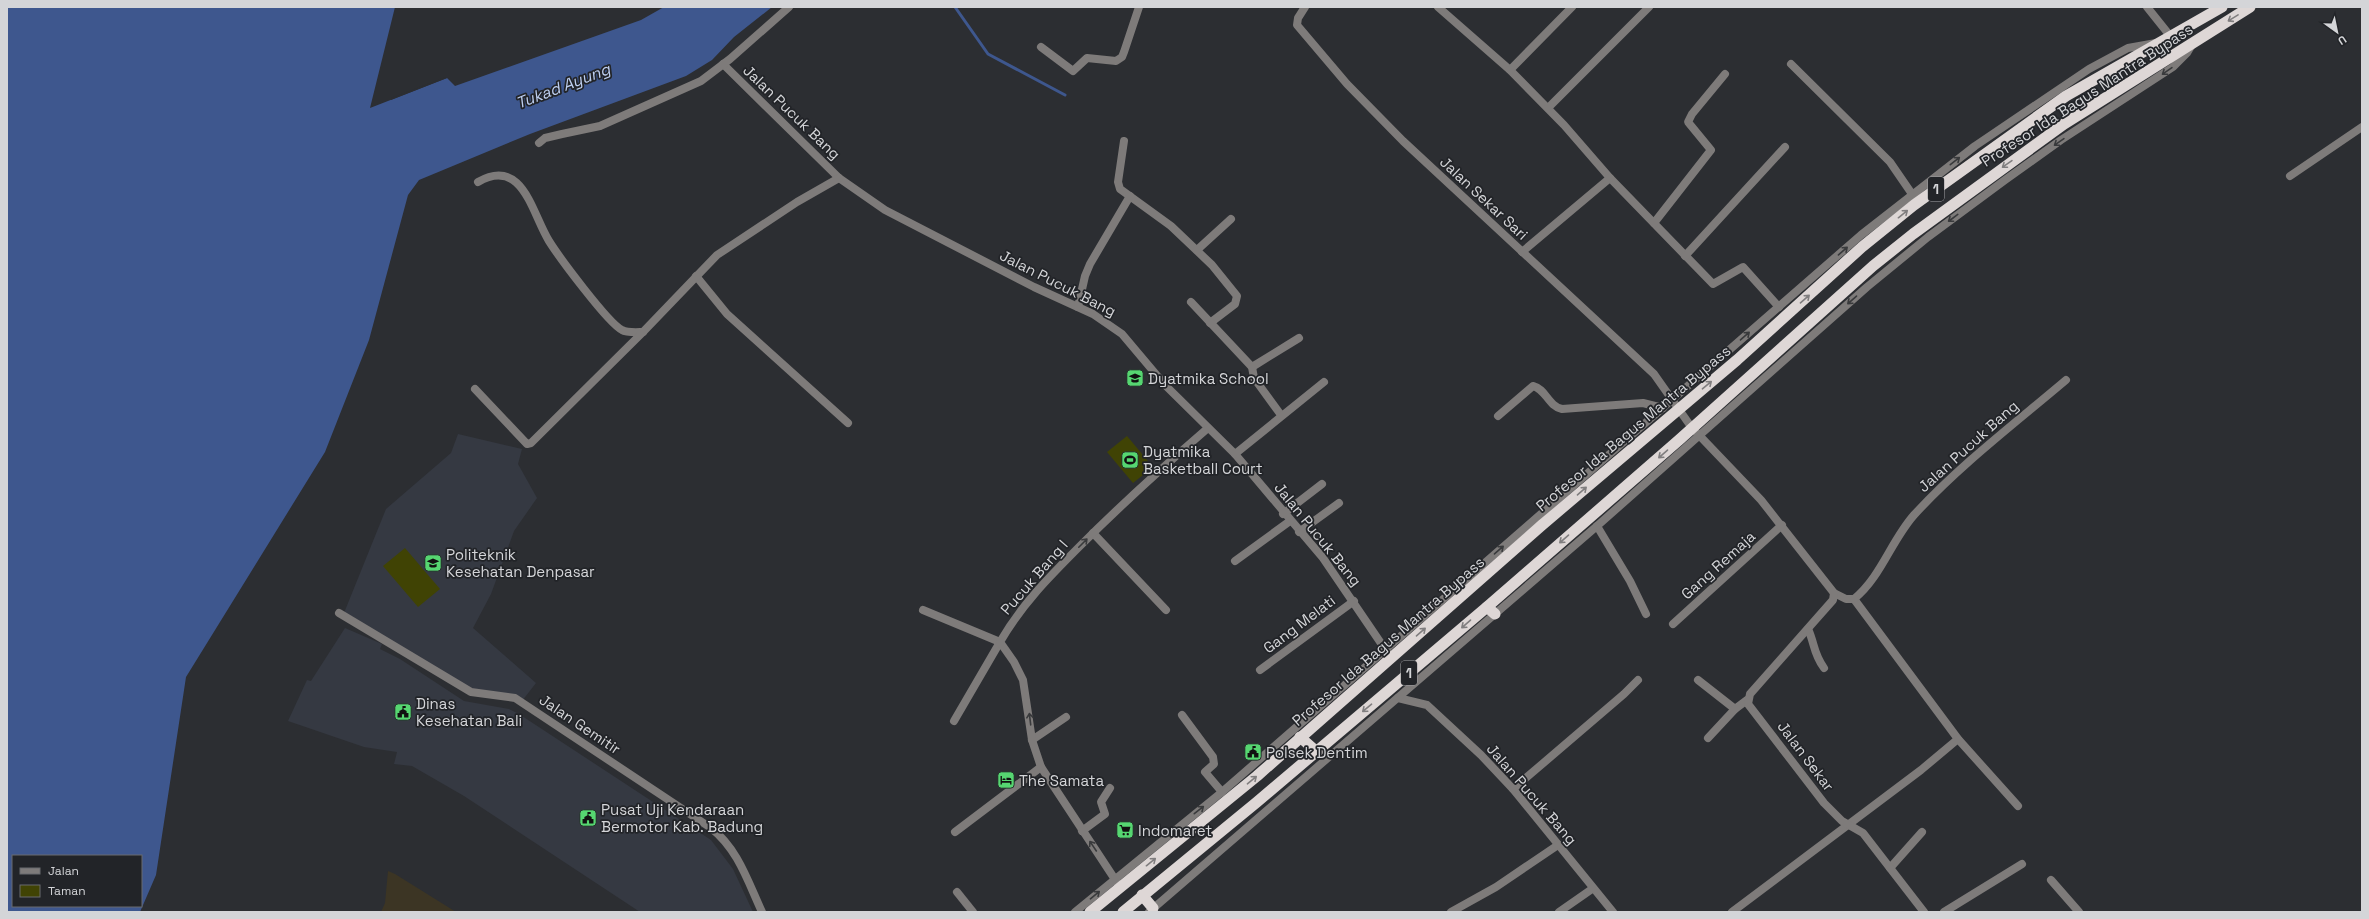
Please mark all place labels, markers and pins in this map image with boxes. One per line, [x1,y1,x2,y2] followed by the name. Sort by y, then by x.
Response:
[1125,368,1145,388] school or university icon: Dyatmika School
[1148,369,1269,388] place label: Dyatmika School
[1143,442,1263,478] place label: Dyatmika Basketball Court
[1120,450,1140,470] sports icon: Dyatmika Basketball Court
[446,545,595,581] place label: Politeknik Kesehatan Denpasar
[423,553,443,573] school or university icon: Politeknik Kesehatan Denpasar
[416,694,522,730] place label: Dinas Kesehatan Bali
[393,702,413,722] public building icon: Dinas Kesehatan Bali
[1243,742,1263,762] public building icon: Polsek Dentim
[1266,743,1368,762] place label: Polsek Dentim
[996,770,1016,790] hotel icon: The Samata
[1019,771,1104,790] place label: The Samata
[601,800,763,836] place label: Pusat Uji Kendaraan Bermotor Kab. Badung
[578,808,598,828] public building icon: Pusat Uji Kendaraan Bermotor Kab. Badung
[1115,820,1135,840] supermarket icon: Indomaret
[1138,821,1212,840] place label: Indomaret

